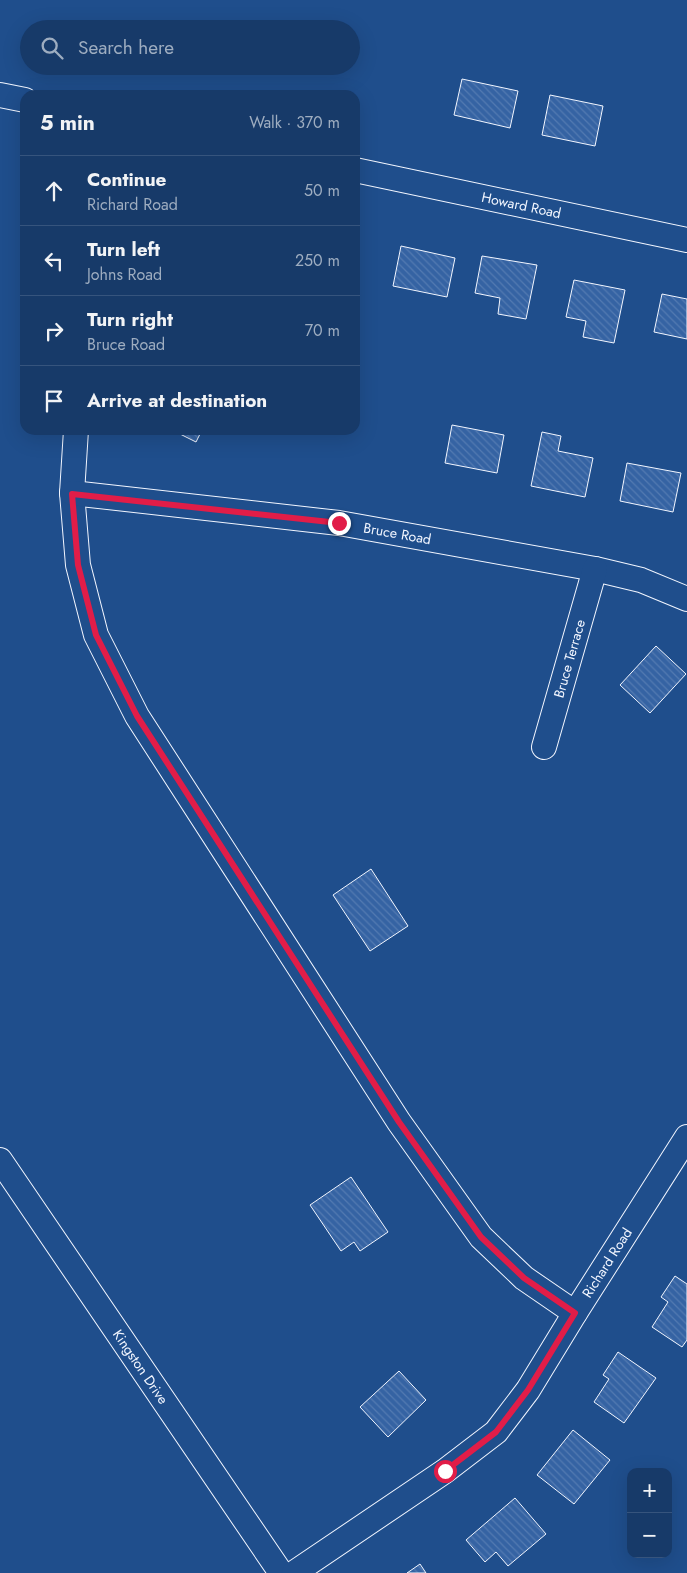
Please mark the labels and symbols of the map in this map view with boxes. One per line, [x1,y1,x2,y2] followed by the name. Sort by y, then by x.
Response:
[480,187,563,223] street label: Howard Road
[328,512,351,535] route end
[362,518,433,549] street label: Bruce Road
[549,617,590,700] street label: Bruce Terrace
[577,1224,637,1302] street label: Richard Road
[108,1325,173,1408] street label: Kingston Drive
[434,1460,457,1483] route start

